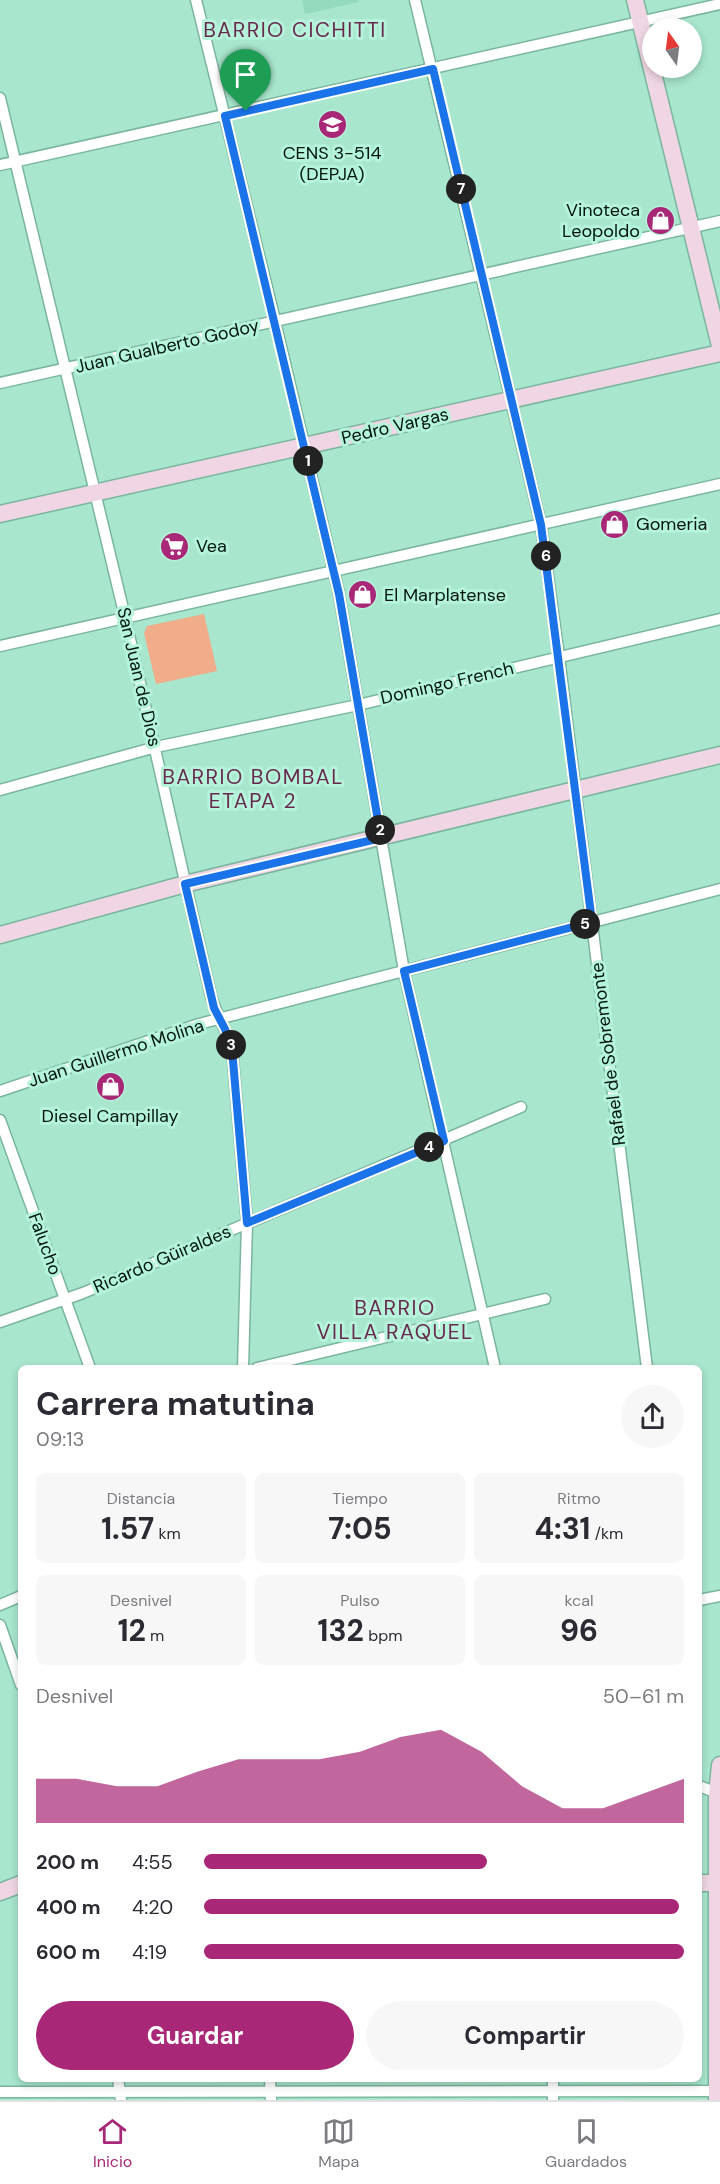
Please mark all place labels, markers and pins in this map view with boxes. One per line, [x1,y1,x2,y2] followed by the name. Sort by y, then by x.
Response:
[220,49,271,111] pin
[316,108,348,140] school or university icon: CENS 3-514 (DEPJA)
[283,141,381,186] place label: CENS 3-514 (DEPJA)
[446,174,476,204] pin: 7
[562,198,640,243] place label: Vinoteca Leopoldo
[645,204,677,236] shop icon: Vinoteca Leopoldo
[293,446,323,476] pin: 1
[599,508,631,540] shop icon: Gomeria
[636,512,707,536] place label: Gomeria
[159,530,191,562] supermarket icon: Vea
[196,534,227,558] place label: Vea
[531,541,561,571] pin: 6
[347,579,379,611] shop icon: El Marplatense
[384,583,506,607] place label: El Marplatense
[365,815,395,845] pin: 2
[570,909,600,939] pin: 5
[216,1030,246,1060] pin: 3
[94,1071,126,1103] shop icon: Diesel Campillay
[42,1104,178,1128] place label: Diesel Campillay
[414,1132,444,1162] pin: 4

